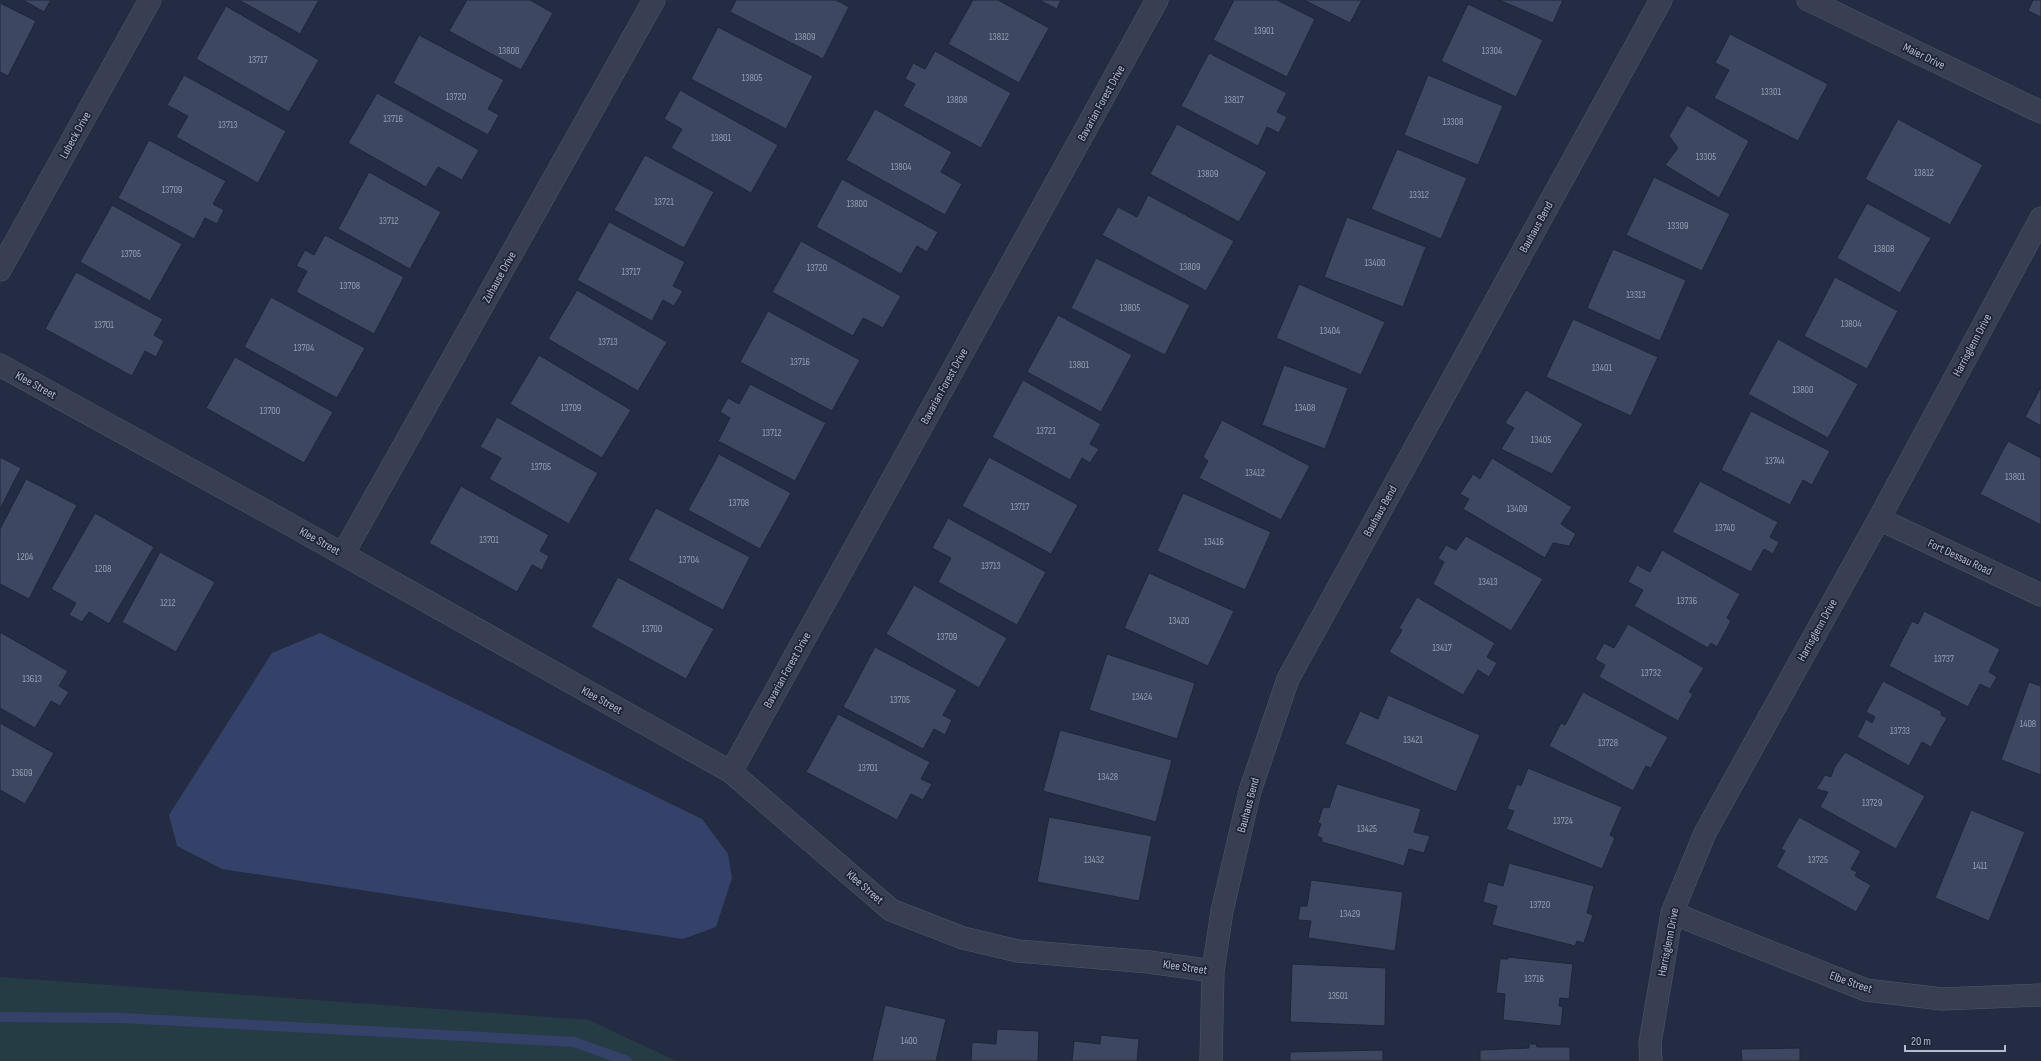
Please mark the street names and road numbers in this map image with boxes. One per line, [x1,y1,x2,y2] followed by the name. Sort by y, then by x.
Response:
[1900,40,1947,73] street label: Maier Drive
[1074,62,1129,144] street label: Bavarian Forest Drive
[56,109,95,161] street label: Lubeck Drive
[1516,199,1557,256] street label: Bauhaus Bend
[479,249,520,306] street label: Zuhause Drive
[1950,311,1995,379] street label: Harrisglenn Drive
[917,345,972,427] street label: Bavarian Forest Drive
[13,368,59,403] street label: Klee Street
[1360,483,1401,540] street label: Bauhaus Bend
[297,524,343,559] street label: Klee Street
[1925,536,1994,579] street label: Fort Dessau Road
[1794,596,1841,664] street label: Harrisglenn Drive
[760,629,815,711] street label: Bavarian Forest Drive
[579,683,625,718] street label: Klee Street
[1234,776,1263,834] street label: Bauhaus Bend
[843,867,887,908] street label: Klee Street
[1655,907,1682,977] street label: Harrisglenn Drive
[1162,957,1208,978] street label: Klee Street
[1827,968,1874,997] street label: Elbe Street

